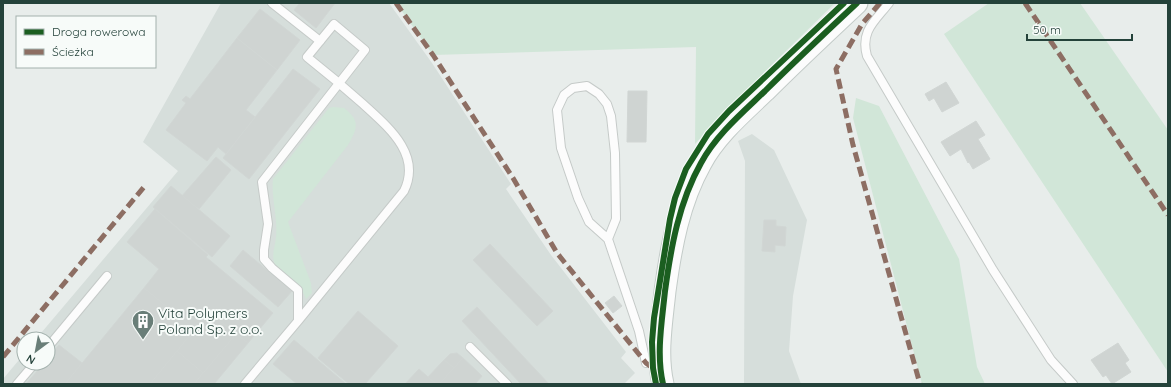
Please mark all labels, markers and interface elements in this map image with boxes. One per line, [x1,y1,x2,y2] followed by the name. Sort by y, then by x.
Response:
[16,16,156,68] legend
[1027,16,1132,42] scale bar
[1033,22,1061,37] text: 50 m
[52,24,146,39] text: Droga rowerowa
[52,44,94,59] text: Ścieżka
[158,304,262,338] place label: Vita Polymers Poland Sp. z o.o.
[130,308,156,341] building icon: Vita Polymers Poland Sp. z o.o.
[16,331,56,371] north arrow
[24,351,38,368] text: N

